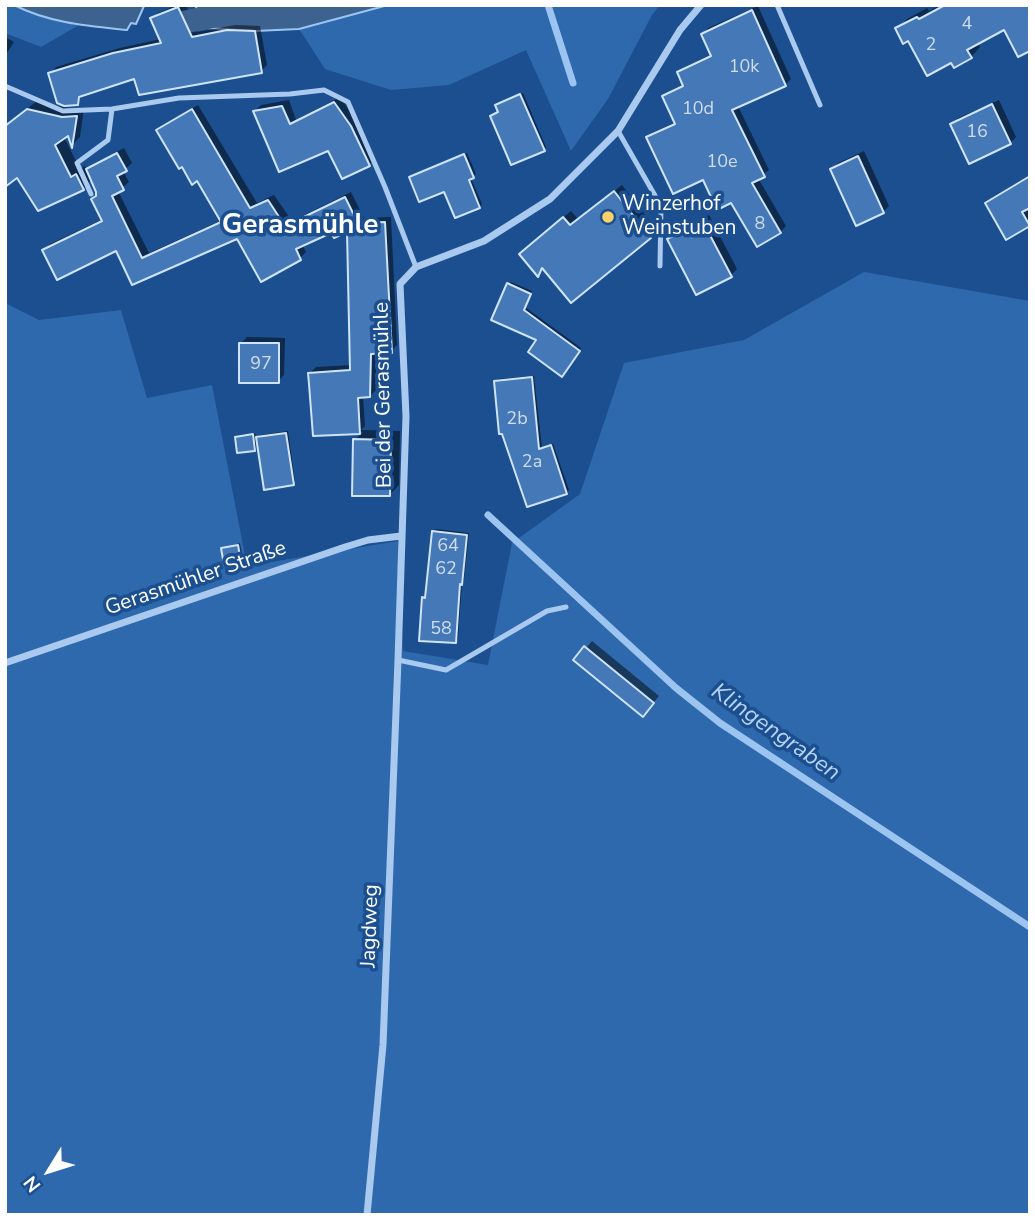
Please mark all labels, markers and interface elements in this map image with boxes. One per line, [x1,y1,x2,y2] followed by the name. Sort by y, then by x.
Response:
[962,14,972,36] house number: 4
[926,35,936,57] house number: 2
[729,57,759,79] house number: 10k
[682,99,714,121] house number: 10d
[966,122,988,144] house number: 16
[706,152,738,174] house number: 10e
[622,192,736,242] place label: Winzerhof Weinstuben
[222,209,378,243] district label: Gerasmühle
[600,209,616,225] marker: Winzerhof Weinstuben
[755,214,765,236] house number: 8
[370,302,398,488] street label: Bei der Gerasmühle
[250,354,272,376] house number: 97
[506,409,528,431] house number: 2b
[522,452,542,474] house number: 2a
[102,536,290,622] street label: Gerasmühler Straße
[437,536,459,558] house number: 64
[435,559,457,581] house number: 62
[430,619,452,641] house number: 58
[705,678,845,788] water label: Klingengraben
[357,884,385,968] street label: Jagdweg
[14,1136,84,1206] north arrow
[18,1170,47,1198] text: N

